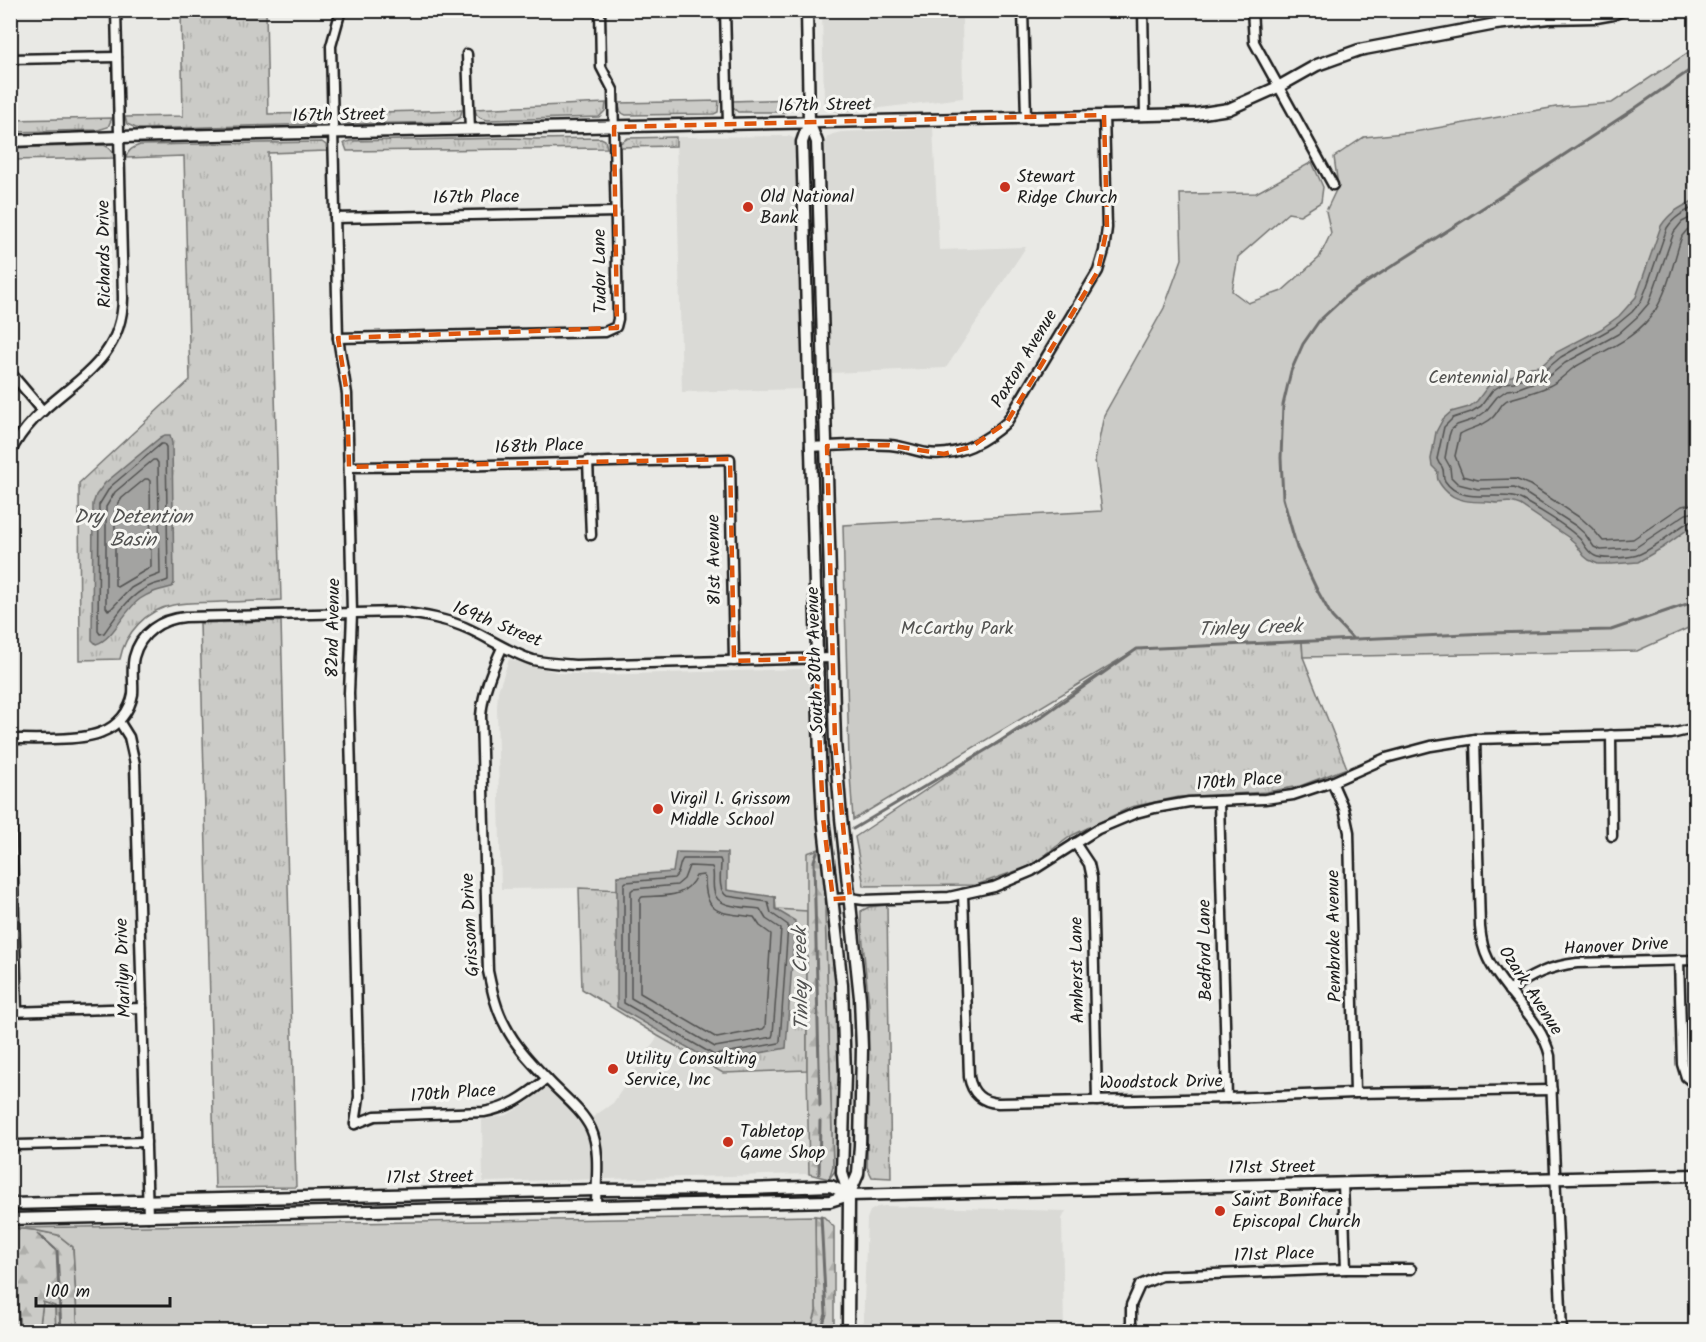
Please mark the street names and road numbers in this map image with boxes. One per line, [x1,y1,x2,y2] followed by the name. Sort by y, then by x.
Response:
[778,91,873,121] street label: 167th Street
[292,101,387,131] street label: 167th Street
[432,183,520,213] street label: 167th Place
[90,200,120,308] street label: Richards Drive
[586,228,616,314] street label: Tudor Lane
[984,304,1066,414] street label: Paxton Avenue
[494,431,584,463] street label: 168th Place
[700,514,730,606] street label: 81st Avenue
[319,578,349,678] street label: 82nd Avenue
[799,586,833,734] street label: South 80th Avenue
[448,594,547,656] street label: 169th Street
[1195,765,1283,799] street label: 170th Place
[1319,869,1351,1003] street label: Pembroke Avenue
[454,872,488,978] street label: Grissom Drive
[1191,899,1221,1001] street label: Bedford Lane
[1063,916,1093,1024] street label: Amherst Lane
[108,917,140,1019] street label: Marilyn Drive
[1563,930,1669,964] street label: Hanover Drive
[1490,940,1570,1042] street label: Ozark Avenue
[1099,1067,1223,1099] street label: Woodstock Drive
[409,1077,497,1111] street label: 170th Place
[1228,1153,1317,1183] street label: 171st Street
[386,1163,475,1193] street label: 171st Street
[1233,1239,1315,1271] street label: 171st Place

